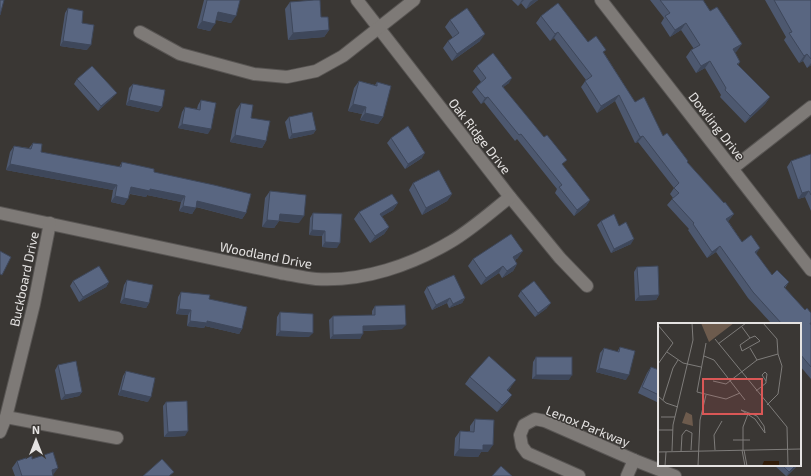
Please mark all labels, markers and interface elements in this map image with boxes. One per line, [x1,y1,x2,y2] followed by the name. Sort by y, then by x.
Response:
[685,89,749,163] street label: Dowling Drive
[445,95,515,177] street label: Oak Ridge Drive
[6,230,42,328] street label: Buckboard Drive
[218,238,314,272] street label: Woodland Drive
[658,323,801,466] inset map
[544,402,633,450] street label: Lenox Parkway
[16,420,56,460] north arrow
[32,423,40,436] text: N

